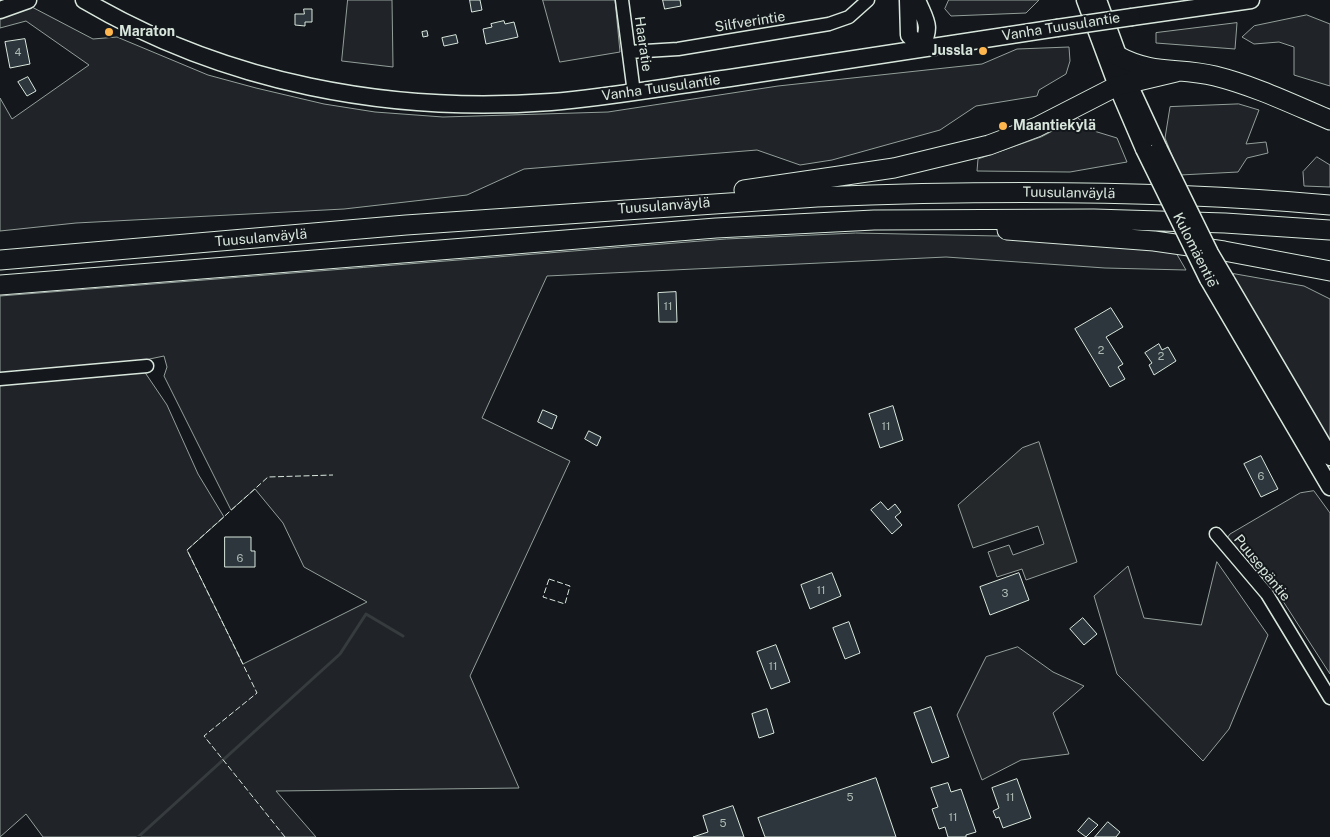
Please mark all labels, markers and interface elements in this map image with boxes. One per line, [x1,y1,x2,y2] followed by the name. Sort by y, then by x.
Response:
[714,8,786,36] street label: Silfverintie
[1001,9,1121,45] street label: Vanha Tuusulantie
[631,15,655,73] street label: Haaratie
[119,24,175,40] place label: Maraton
[103,26,115,38] marker: Maraton
[932,43,973,59] place label: Jussla
[977,45,989,57] marker: Jussla
[15,46,21,60] house number: 4
[601,71,721,105] street label: Vanha Tuusulantie
[1013,118,1096,134] place label: Maantiekylä
[997,120,1009,132] marker: Maantiekylä
[1023,184,1115,202] street label: Tuusulanväylä
[617,194,711,218] street label: Tuusulanväylä
[1169,210,1221,290] street label: Kulomäentie
[214,226,308,250] street label: Tuusulanväylä
[664,300,672,314] house number: 11
[1098,344,1104,358] house number: 2
[1158,350,1164,364] house number: 2
[882,420,890,434] house number: 11
[1258,470,1264,484] house number: 6
[1230,531,1294,605] street label: Puusepäntie
[237,552,243,566] house number: 6
[817,584,825,598] house number: 11
[1002,587,1008,601] house number: 3
[769,660,777,674] house number: 11
[846,791,854,805] house number: 5
[1006,791,1014,805] house number: 11
[949,811,957,825] house number: 11
[719,817,727,831] house number: 5

